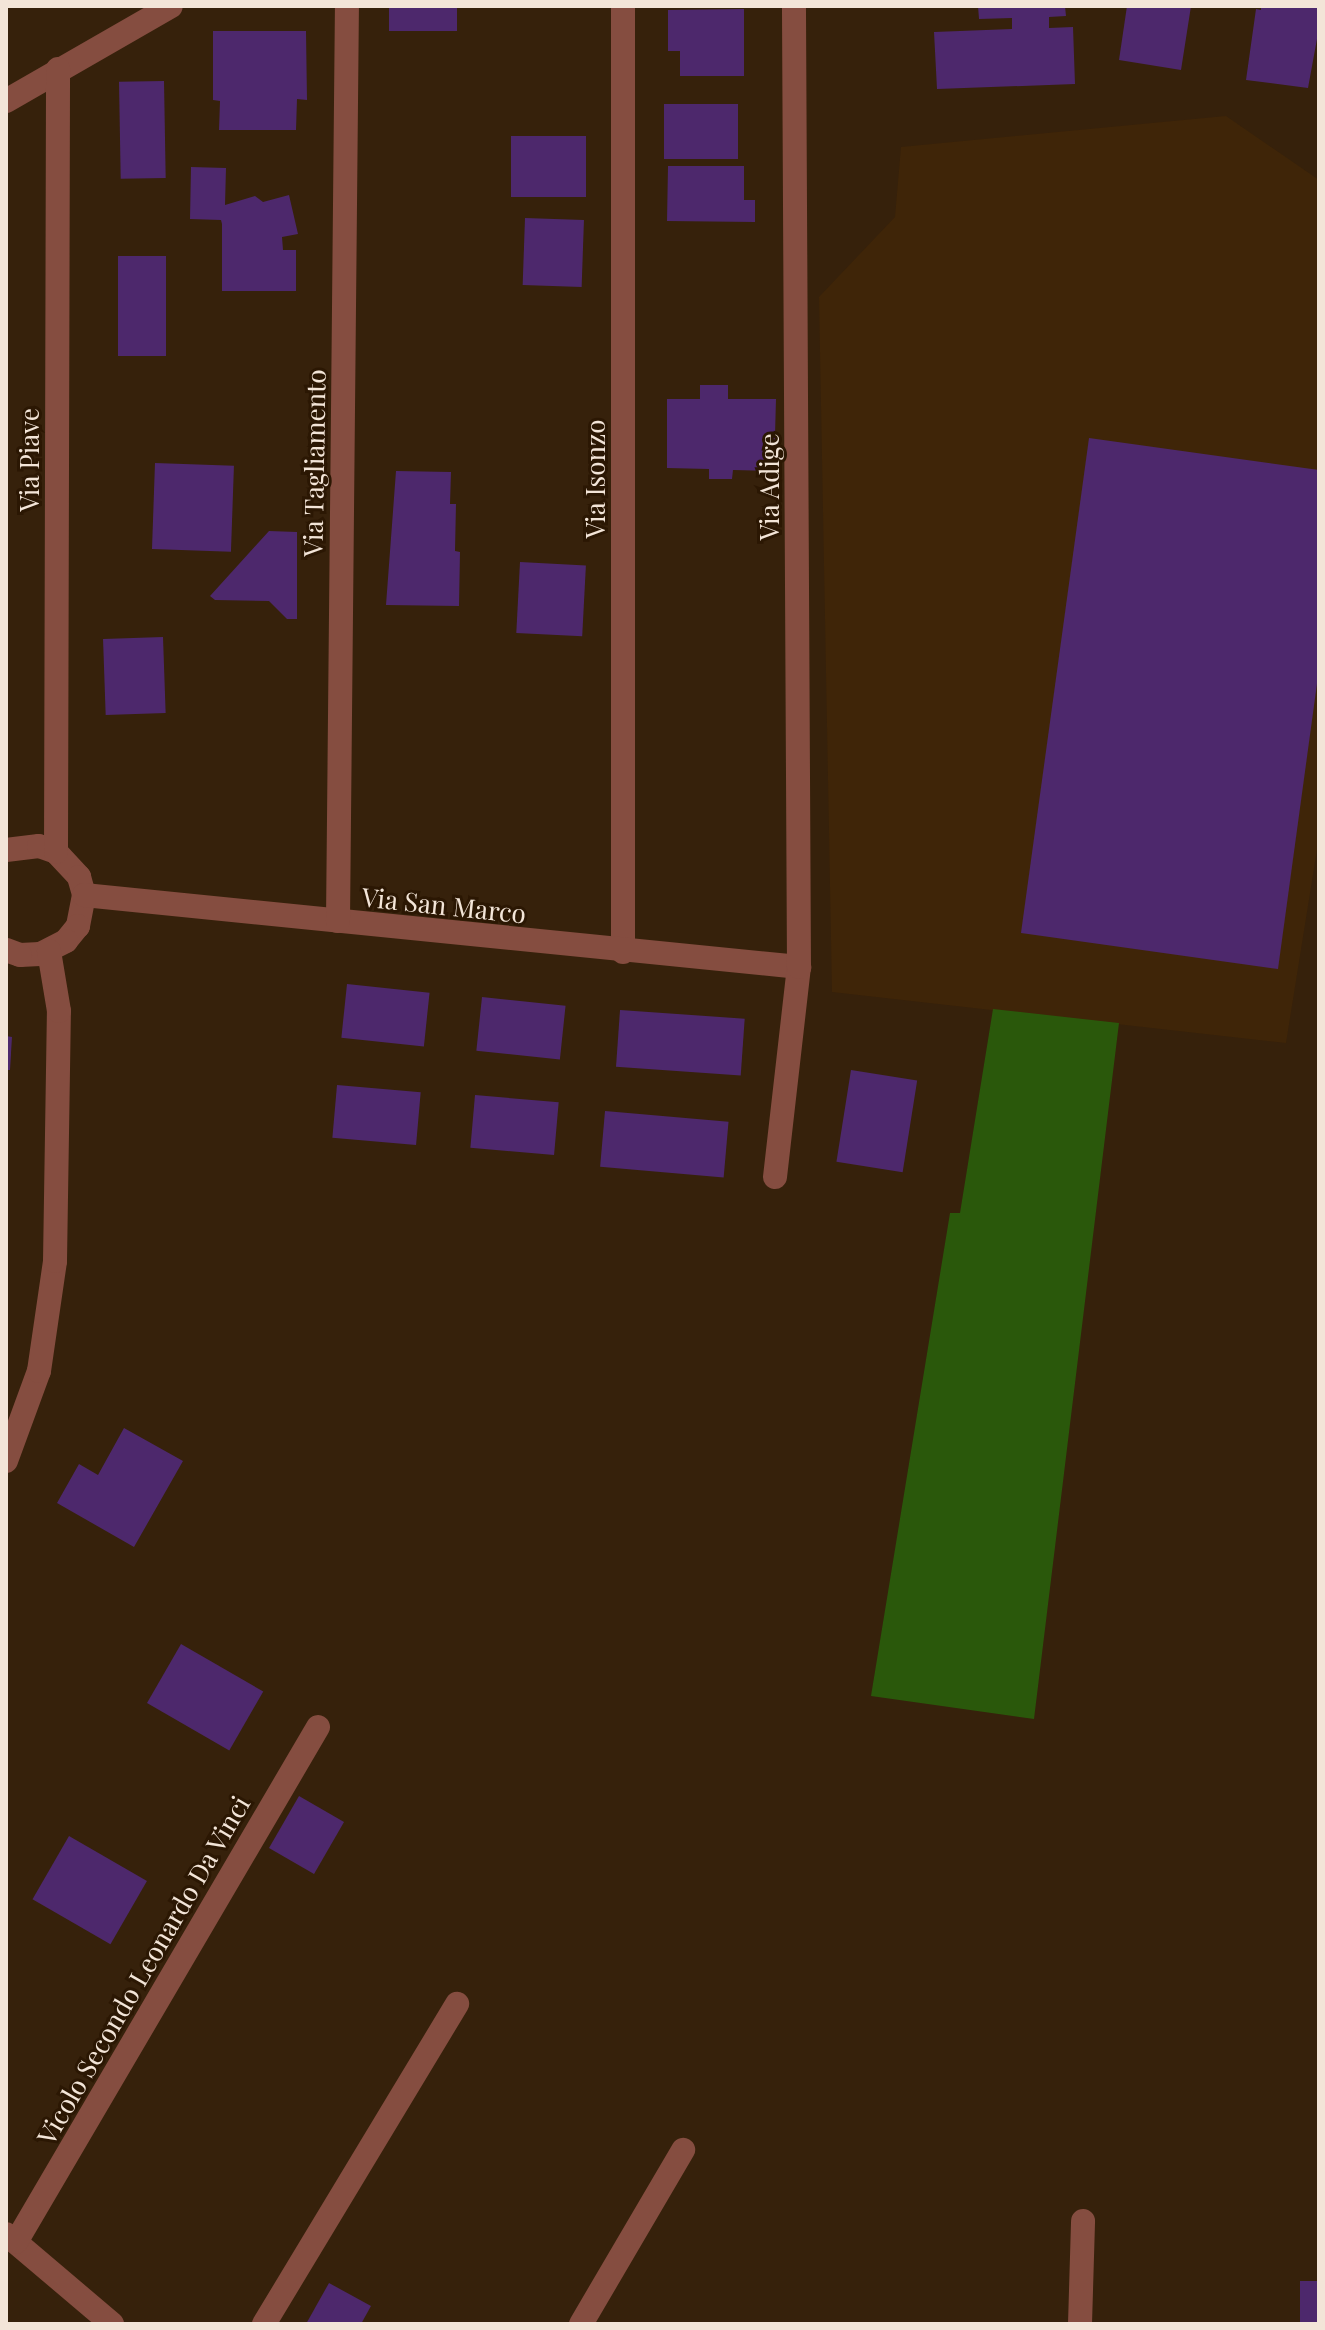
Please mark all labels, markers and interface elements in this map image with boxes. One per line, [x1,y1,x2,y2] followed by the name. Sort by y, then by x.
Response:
[297,369,331,557] street label: Via Tagliamento
[13,408,45,512] street label: Via Piave
[579,419,611,539] street label: Via Isonzo
[753,433,785,541] street label: Via Adige
[360,881,528,929] street label: Via San Marco
[30,1790,256,2150] street label: Vicolo Secondo Leonardo Da Vinci

